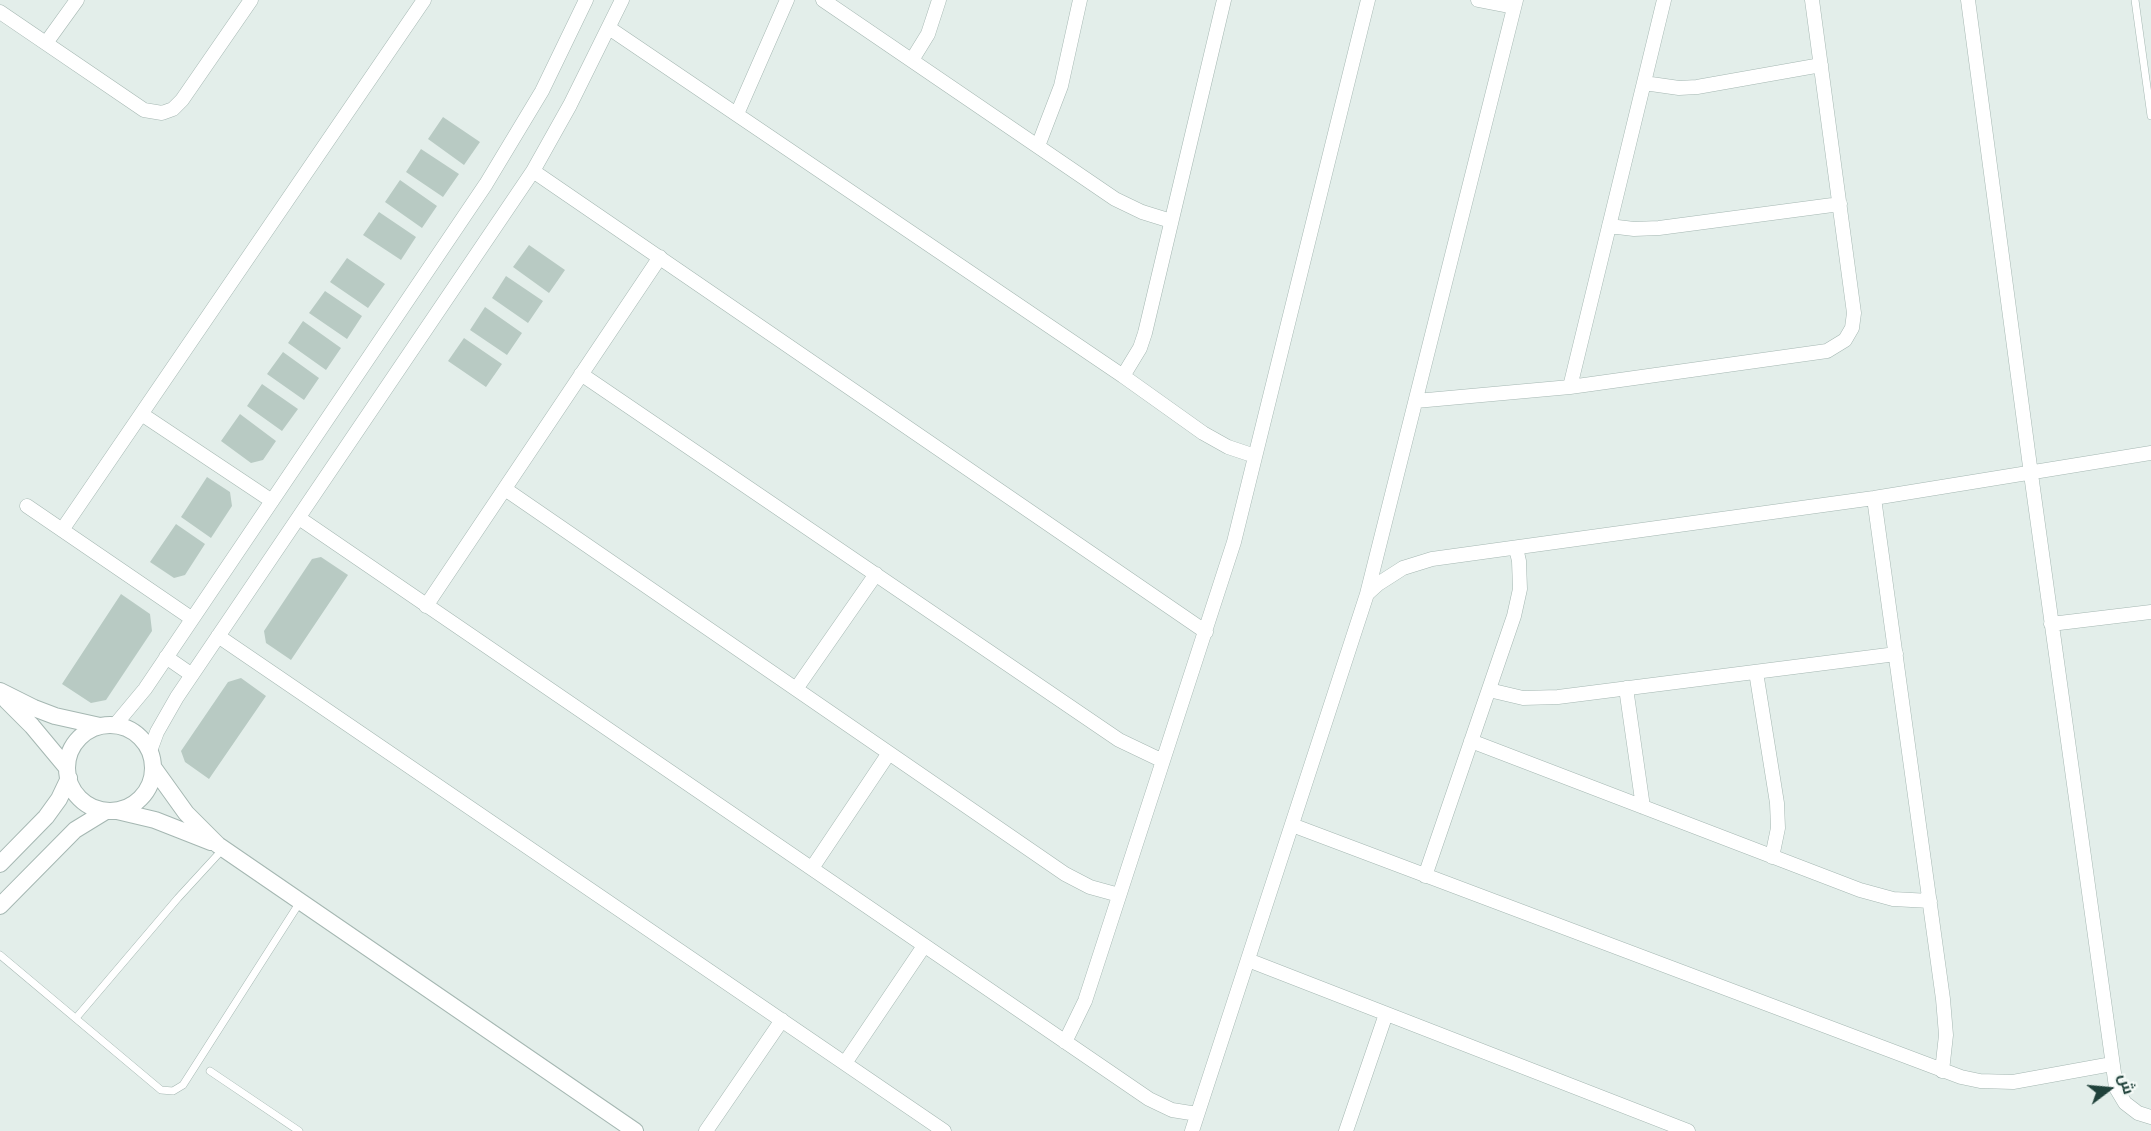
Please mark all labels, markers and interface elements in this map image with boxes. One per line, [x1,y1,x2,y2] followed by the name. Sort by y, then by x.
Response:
[2079,1059,2139,1119] north arrow
[2115,1071,2139,1096] text: ش

